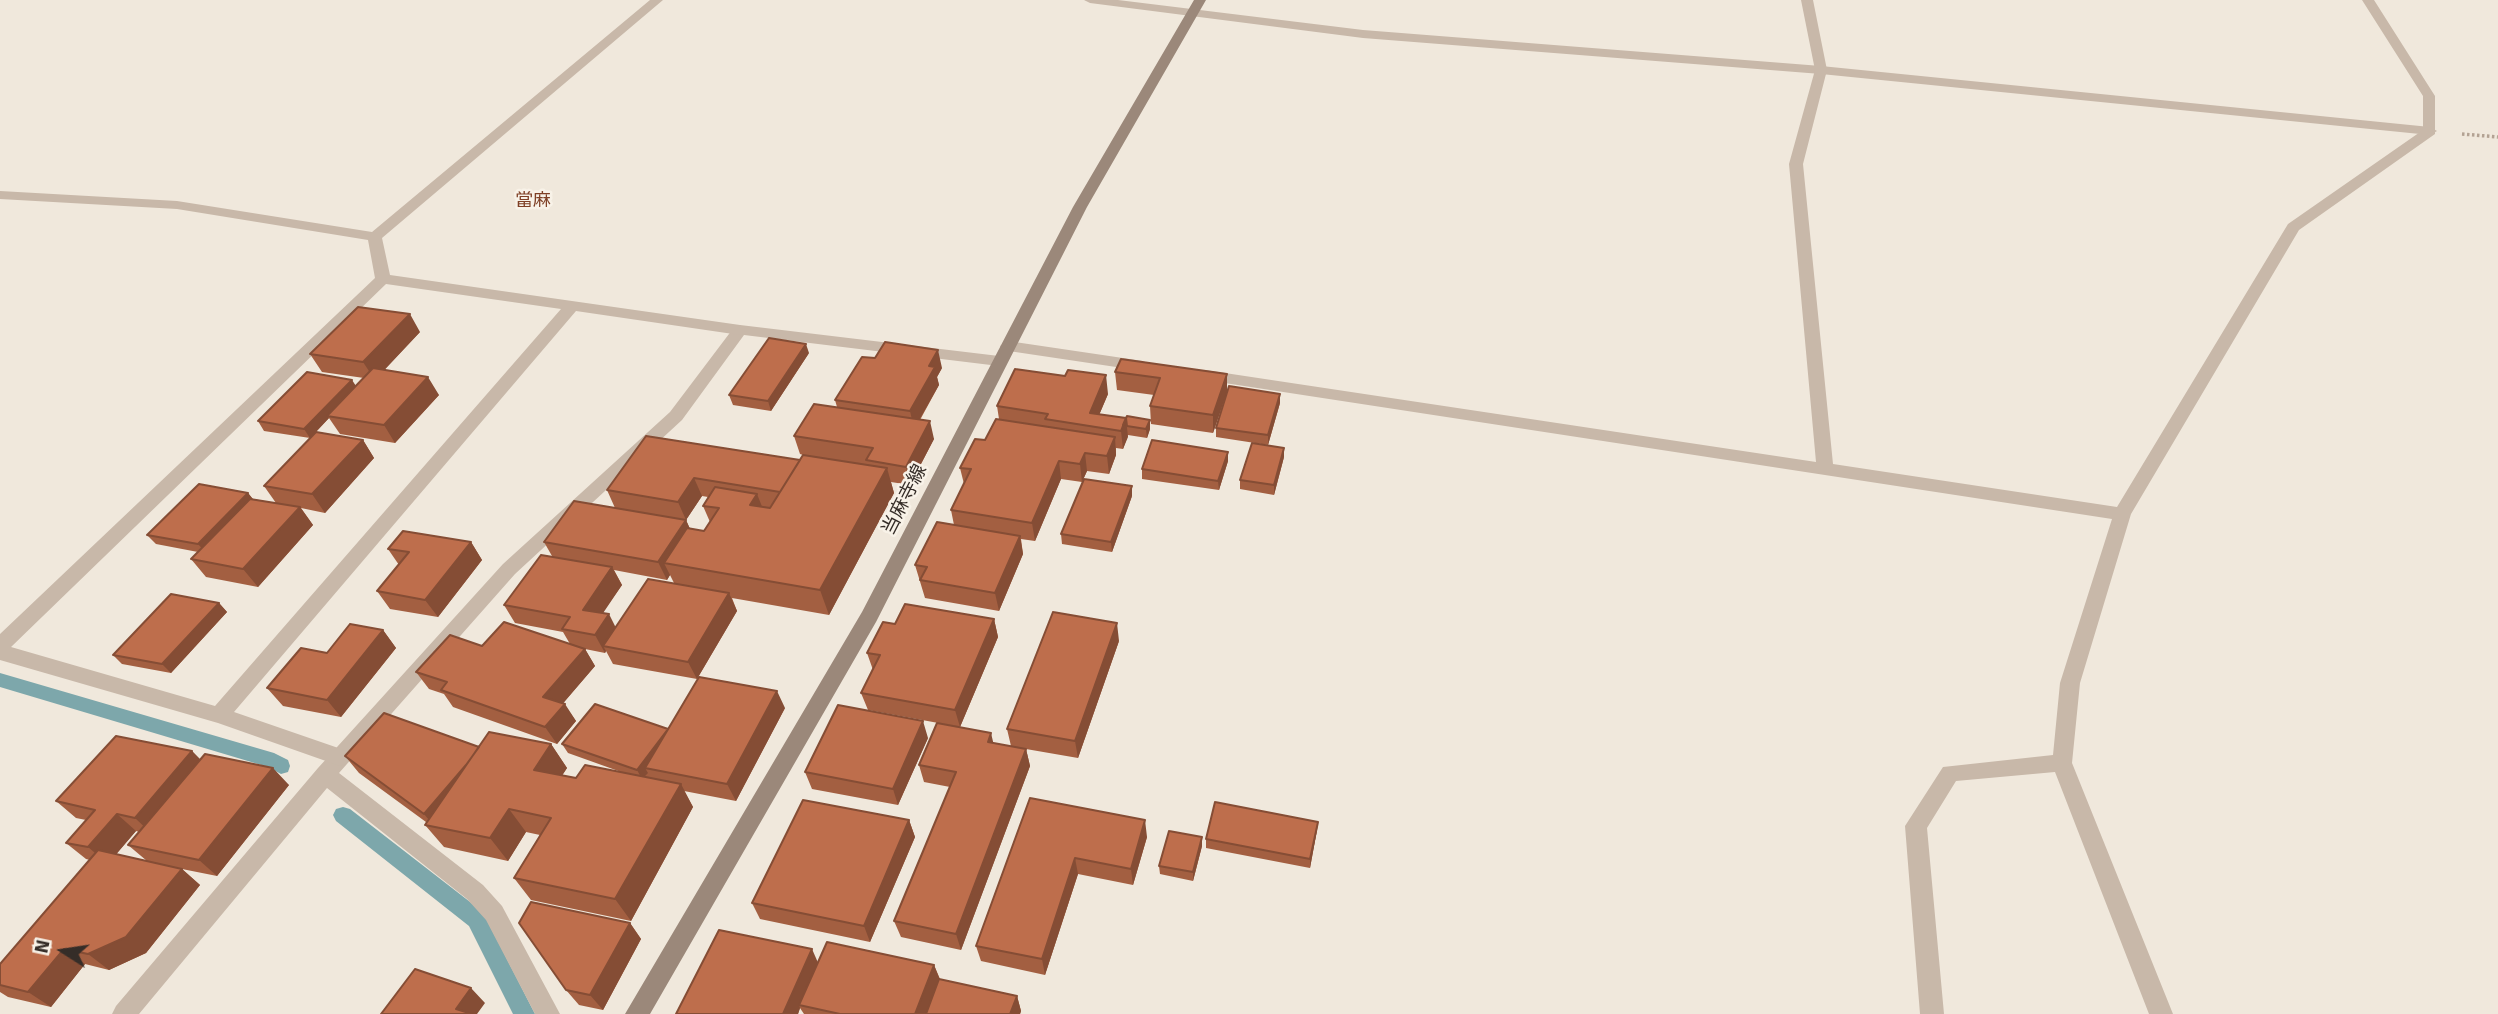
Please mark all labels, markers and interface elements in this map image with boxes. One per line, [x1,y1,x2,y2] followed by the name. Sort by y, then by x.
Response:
[515,190,551,212] district label: 當麻
[878,461,932,539] street label: 当麻寺線
[28,916,98,986] north arrow
[29,938,56,956] text: N

